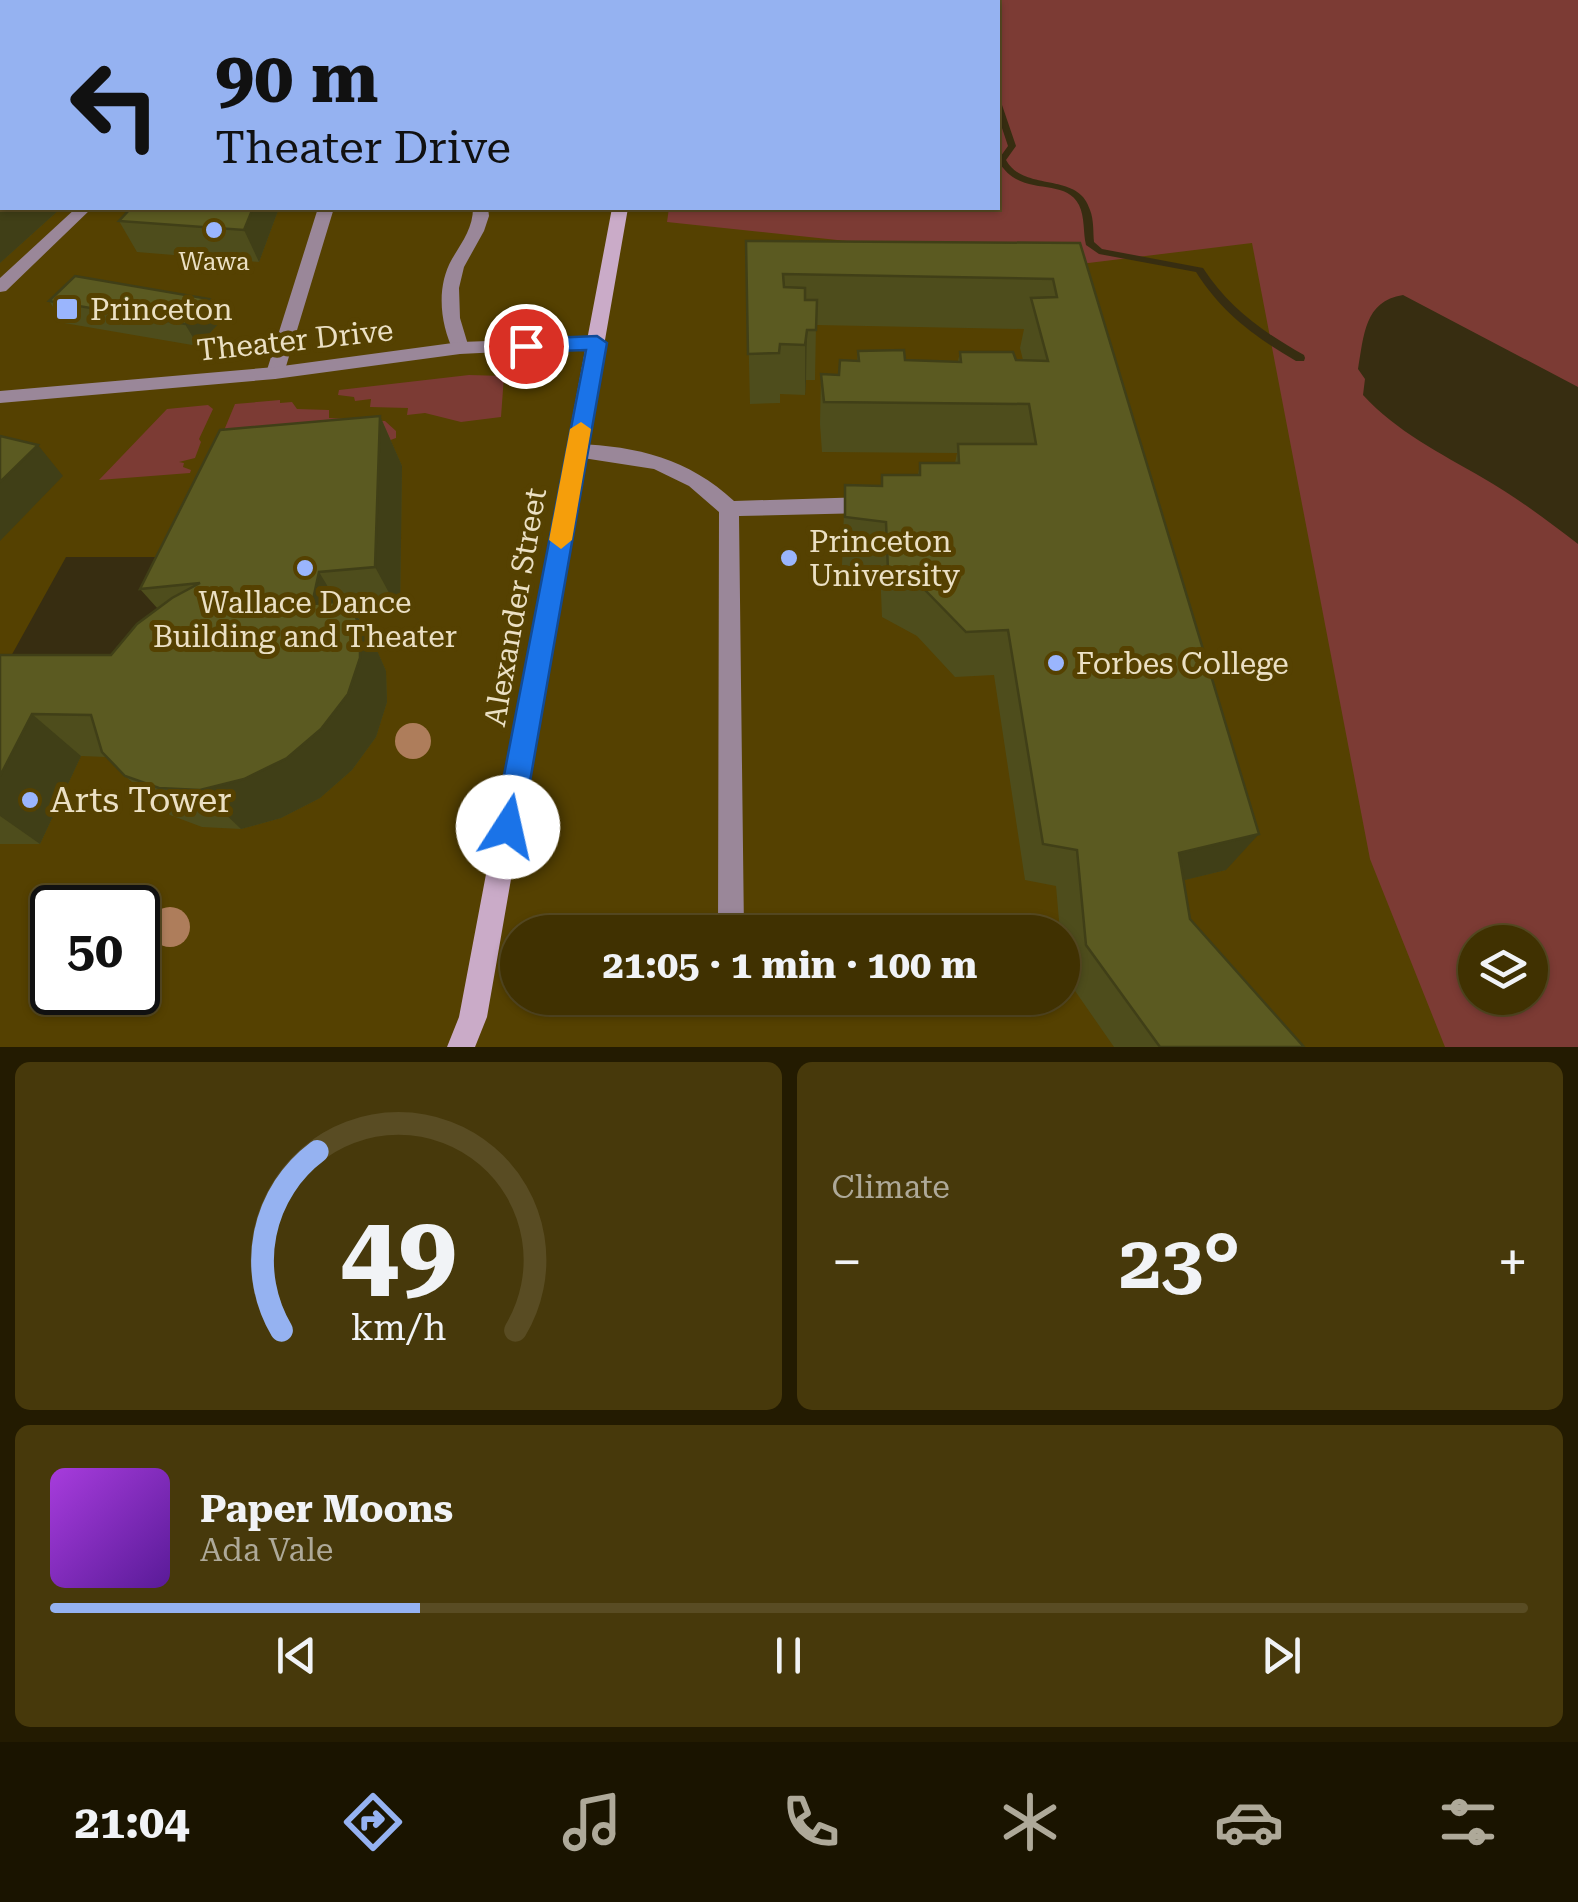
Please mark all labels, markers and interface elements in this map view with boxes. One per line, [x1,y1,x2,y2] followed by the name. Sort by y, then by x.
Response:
[215,37,379,119] text: 90 m
[50,40,180,170] icon: left
[215,121,511,174] text: Theater Drive
[203,219,225,241] marker: Wawa
[178,247,250,276] place label: Wawa
[90,292,233,327] place label: Princeton
[54,296,80,322] marker: Princeton
[484,304,569,389] pin
[195,312,395,368] street label: Theater Drive
[499,319,554,374] icon: arrive
[477,485,553,729] street label: Alexander Street
[809,524,960,593] place label: Princeton University
[778,547,800,569] marker: Princeton University
[294,557,316,579] marker: Wallace Dance Building and Theater
[153,585,457,654] place label: Wallace Dance Building and Theater
[1076,646,1289,681] place label: Forbes College
[1045,652,1067,674] marker: Forbes College
[456,775,560,879] position arrow
[50,780,232,821] place label: Arts Tower
[19,789,41,811] marker: Arts Tower
[30,885,160,1015] speed limit sign: 50
[1458,925,1548,1015] map controls
[1458,925,1548,1015] button: layers
[603,943,977,987] text: 21:05 · 1 min · 100 m
[832,1168,950,1206] text: Climate
[340,1192,456,1313] text: 49
[1119,1218,1240,1306] text: 23°
[832,1230,862,1294] text: −
[1497,1230,1528,1294] text: +
[350,1307,446,1349] text: km/h
[200,1487,453,1531] text: Paper Moons
[200,1531,333,1569] text: Ada Vale
[269,1628,324,1683] icon: previous
[761,1628,816,1683] icon: pause
[1254,1628,1309,1683] icon: next
[338,1787,408,1857] icon: directions
[557,1787,627,1857] icon: music
[776,1787,846,1857] icon: phone
[995,1787,1065,1857] icon: climate
[1214,1787,1284,1857] icon: car
[1433,1787,1503,1857] icon: filters
[75,1796,189,1849] text: 21:04

